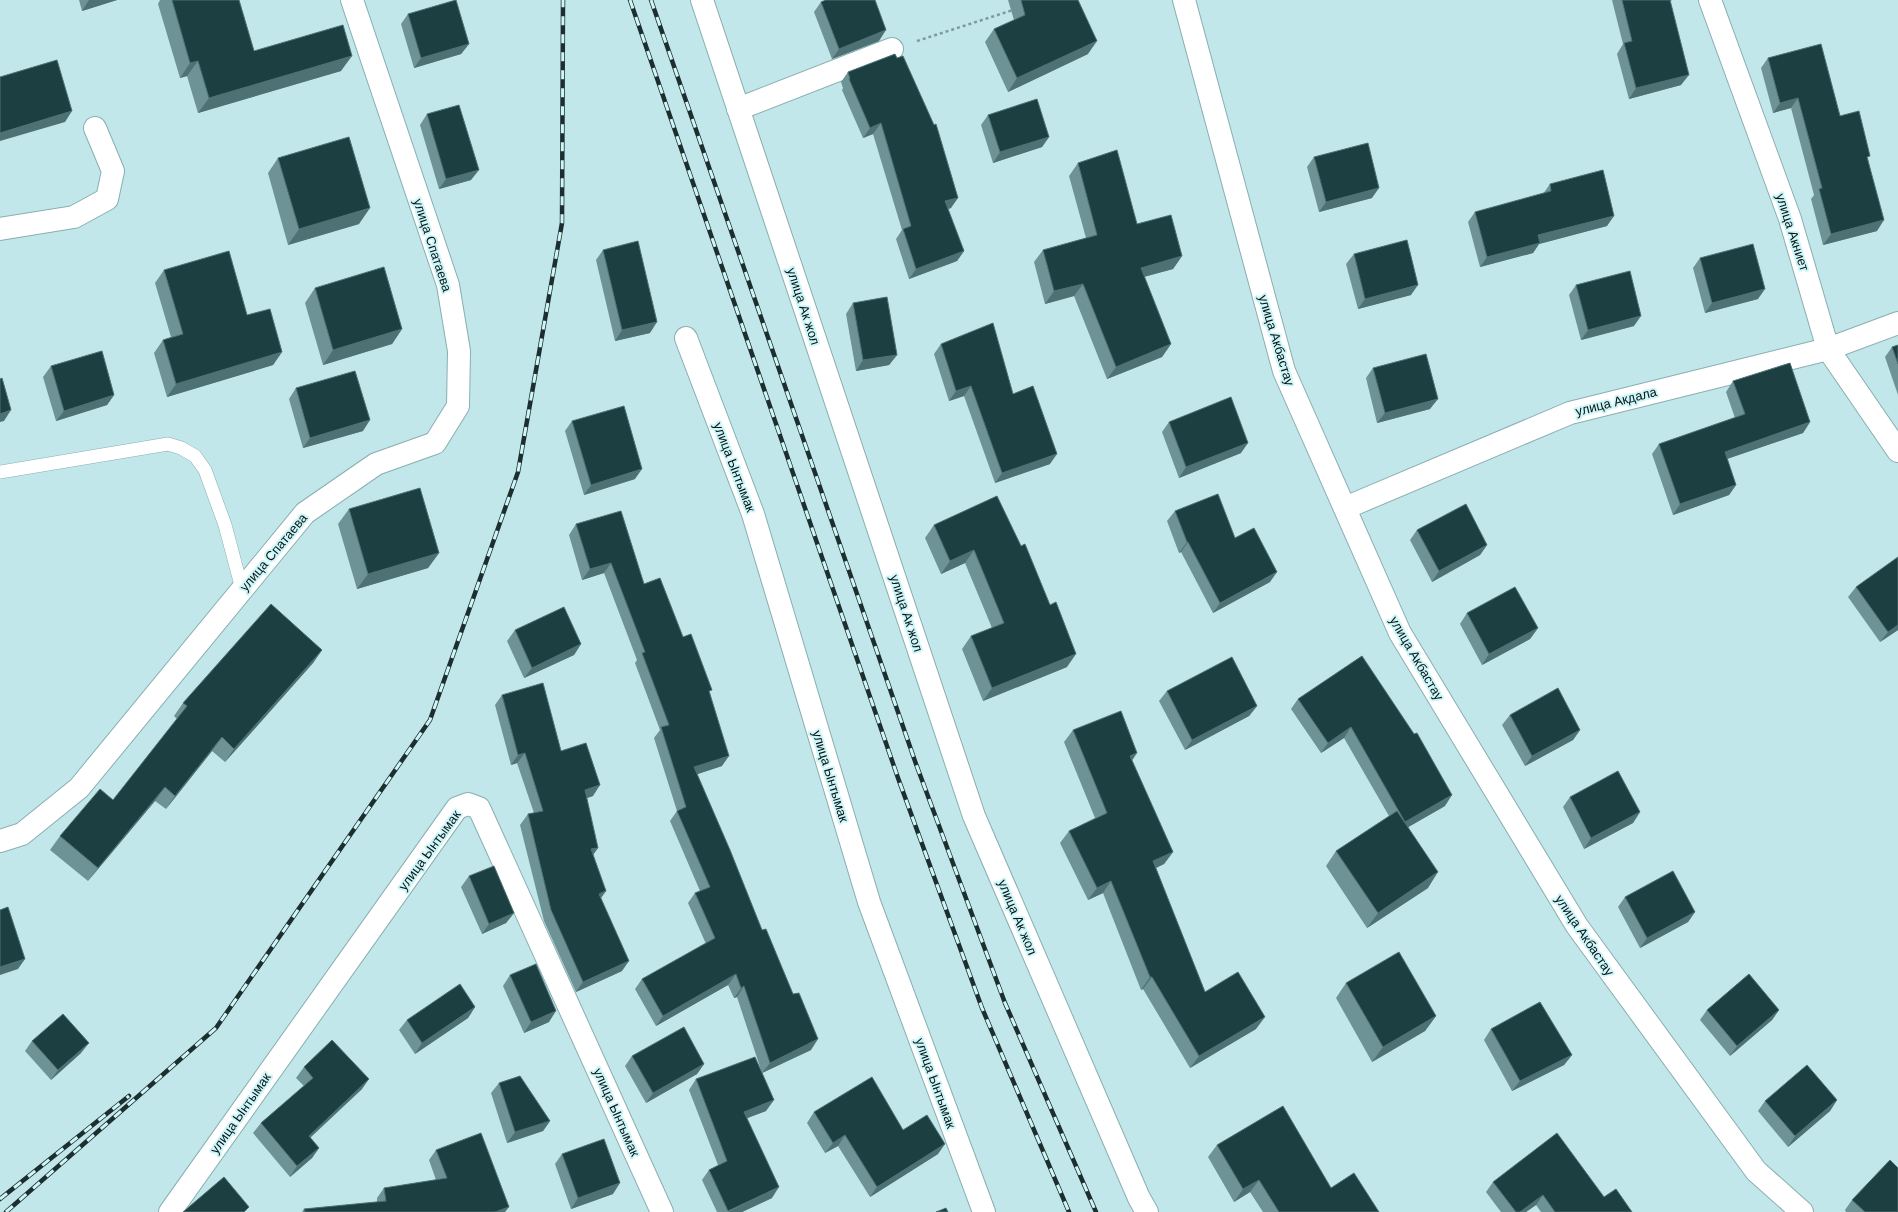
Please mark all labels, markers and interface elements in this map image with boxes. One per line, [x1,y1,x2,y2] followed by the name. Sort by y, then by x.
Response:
[1772,191,1813,273] street label: улица Акниет
[409,196,456,295] street label: улица Спатаева
[783,265,824,347] street label: улица Ак жол
[1255,293,1299,388] street label: улица Акбастау
[1574,383,1659,420] street label: улица Акдала
[710,420,760,515] street label: улица Ынтымак
[236,509,312,595] street label: улица Спатаева
[886,572,927,654] street label: улица Ак жол
[1386,613,1448,704] street label: улица Акбастау
[808,728,853,824] street label: улица Ынтымак
[395,807,464,894] street label: улица Ынтымак
[994,877,1041,957] street label: улица Ак жол
[1551,892,1618,979] street label: улица Акбастау
[911,1036,960,1131] street label: улица Ынтымак
[589,1065,644,1159] street label: улица Ынтымак
[206,1069,275,1157] street label: улица Ынтымак

